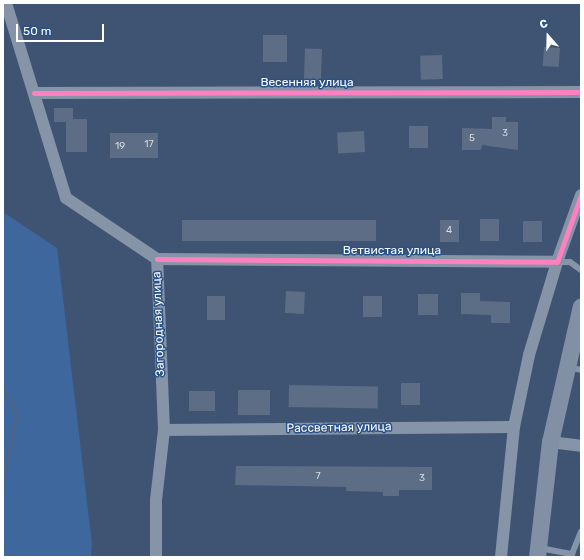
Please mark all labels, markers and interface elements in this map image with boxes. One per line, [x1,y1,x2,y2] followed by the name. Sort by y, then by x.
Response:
[18,16,106,42] scale bar
[528,16,568,56] north arrow
[538,17,550,32] text: С
[23,24,51,38] text: 50 m
[260,76,354,90] street label: Весенняя улица
[502,128,508,140] house number: 3
[469,133,475,145] house number: 5
[144,139,154,151] house number: 17
[115,141,125,153] house number: 19
[446,225,452,237] house number: 4
[343,244,441,258] street label: Ветвистая улица
[150,271,168,377] street label: Загородная улица
[286,420,392,436] street label: Рассветная улица
[315,471,321,483] house number: 7
[419,473,425,485] house number: 3

